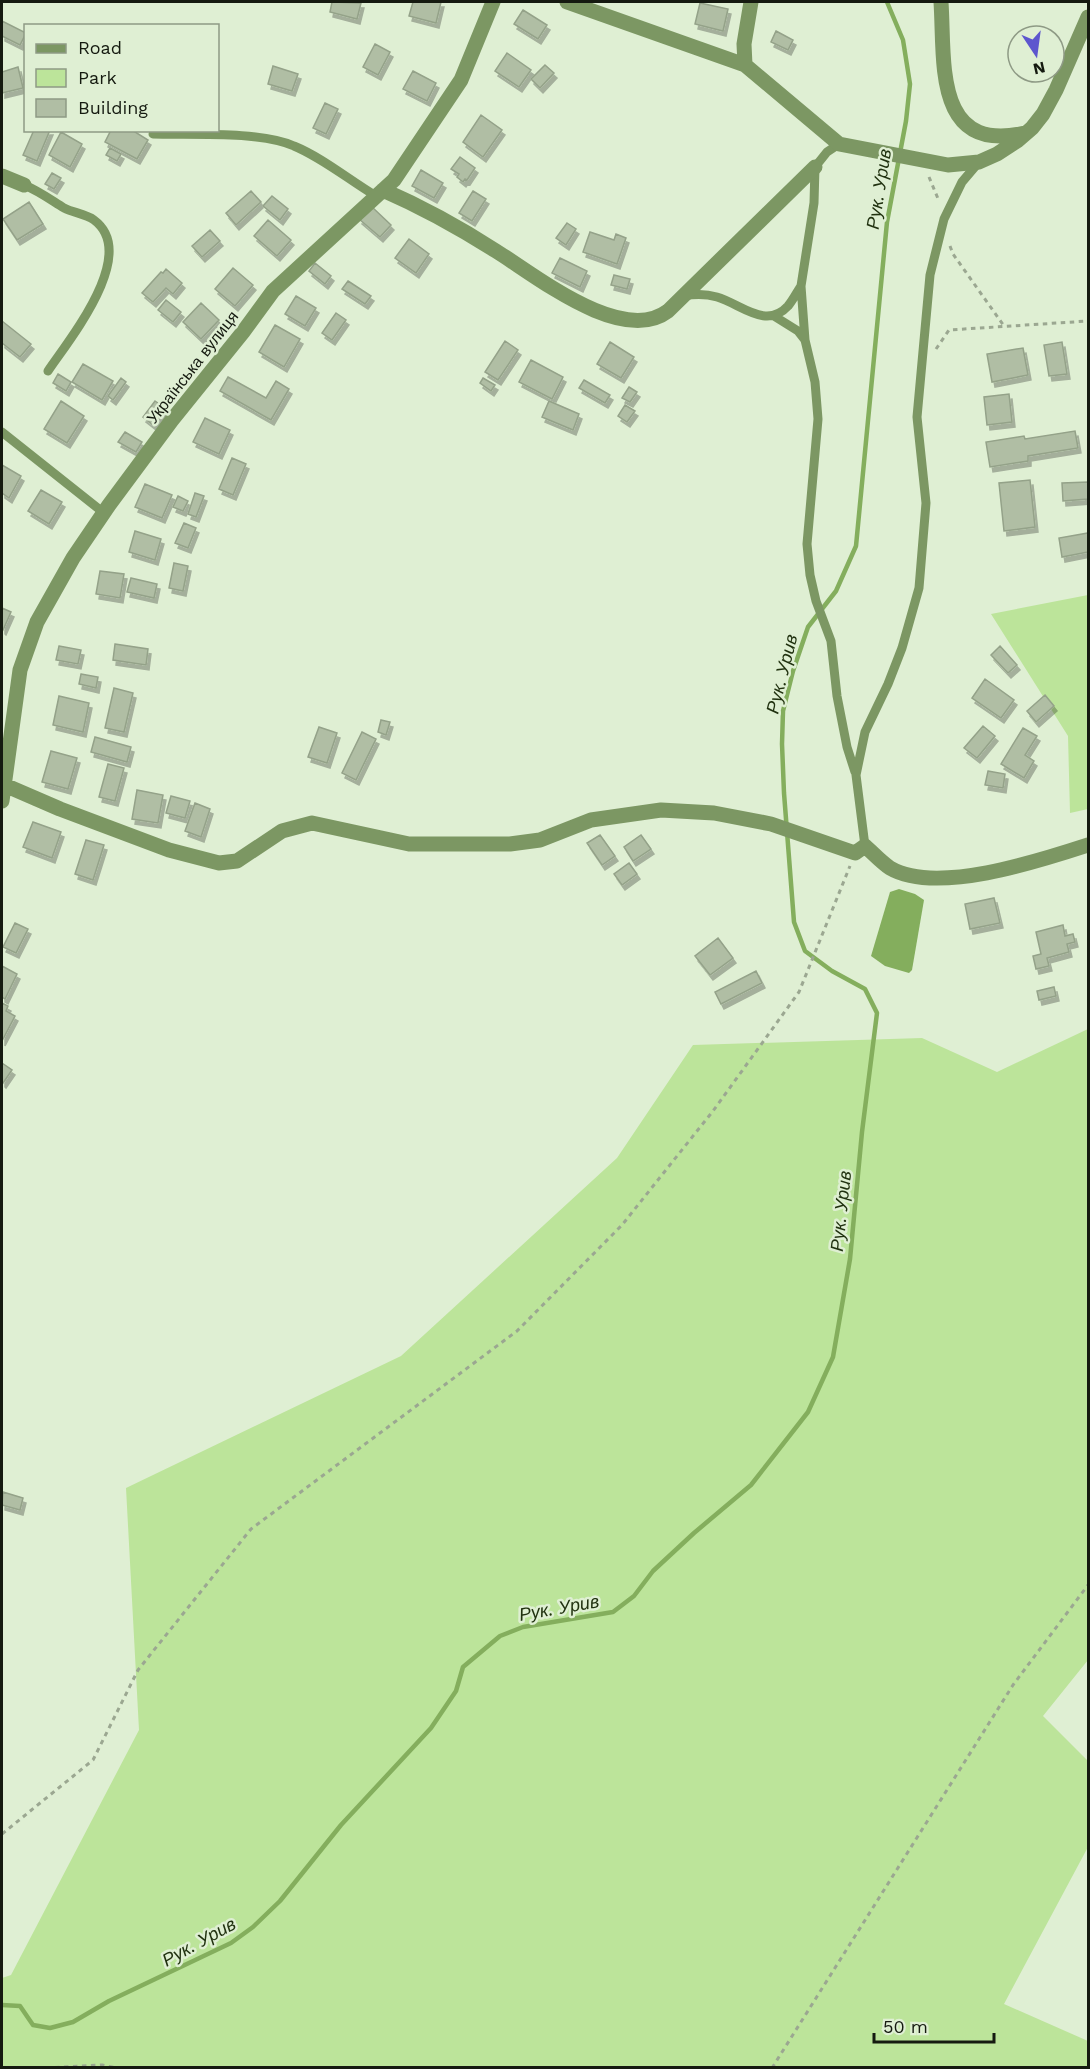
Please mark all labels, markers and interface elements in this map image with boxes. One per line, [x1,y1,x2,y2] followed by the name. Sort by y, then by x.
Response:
[24,24,219,132] legend
[1006,24,1066,84] north arrow
[78,37,122,58] text: Road
[1031,58,1047,79] text: N
[78,67,117,88] text: Park
[78,97,148,118] text: Building
[862,147,895,231] water label: Рук. Урив
[143,307,242,427] street label: Українська вулиця
[762,632,802,716] water label: Рук. Урив
[826,1170,855,1252] water label: Рук. Урив
[517,1590,601,1625] water label: Рук. Урив
[158,1913,239,1970] water label: Рук. Урив
[874,2006,994,2044] scale bar
[883,2016,928,2037] text: 50 m

